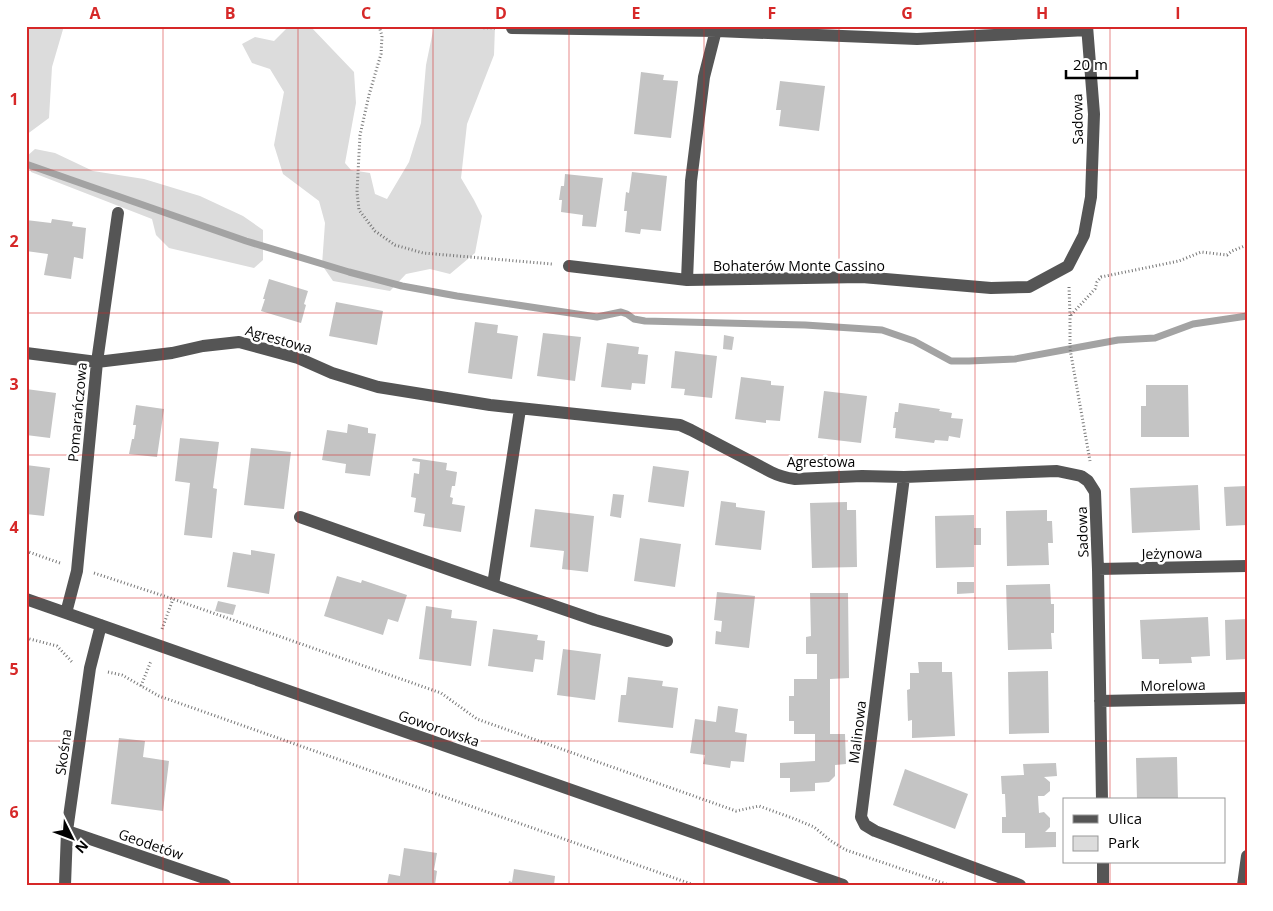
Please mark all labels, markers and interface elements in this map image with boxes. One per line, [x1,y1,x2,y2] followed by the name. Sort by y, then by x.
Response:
[89,2,101,24] text: A
[225,2,235,24] text: B
[361,2,371,24] text: C
[495,2,507,24] text: D
[632,2,641,24] text: E
[768,2,776,24] text: F
[901,2,913,24] text: G
[1036,2,1048,24] text: H
[1175,2,1181,24] text: I
[1066,48,1137,80] scale bar
[1073,54,1108,74] text: 20 m
[9,88,19,110] text: 1
[1067,93,1087,145] street label: Sadowa
[9,230,19,252] text: 2
[713,256,885,275] street label: Bohaterów Monte Cassino
[243,320,315,358] street label: Agrestowa
[63,361,91,463] street label: Pomarańczowa
[9,373,19,395] text: 3
[787,452,855,471] street label: Agrestowa
[1072,506,1092,558] street label: Sadowa
[9,516,19,538] text: 4
[1139,543,1203,563] street label: Jeżynowa
[9,658,19,680] text: 5
[1140,675,1206,695] street label: Morelowa
[844,700,870,764] street label: Malinowa
[396,705,482,751] street label: Goworowska
[50,728,76,776] street label: Skośna
[1063,798,1226,864] legend
[9,801,19,823] text: 6
[1108,808,1142,828] text: Ulica
[48,814,98,864] north arrow
[116,824,186,864] street label: Geodetów
[1108,832,1139,852] text: Park
[71,836,93,858] text: N

